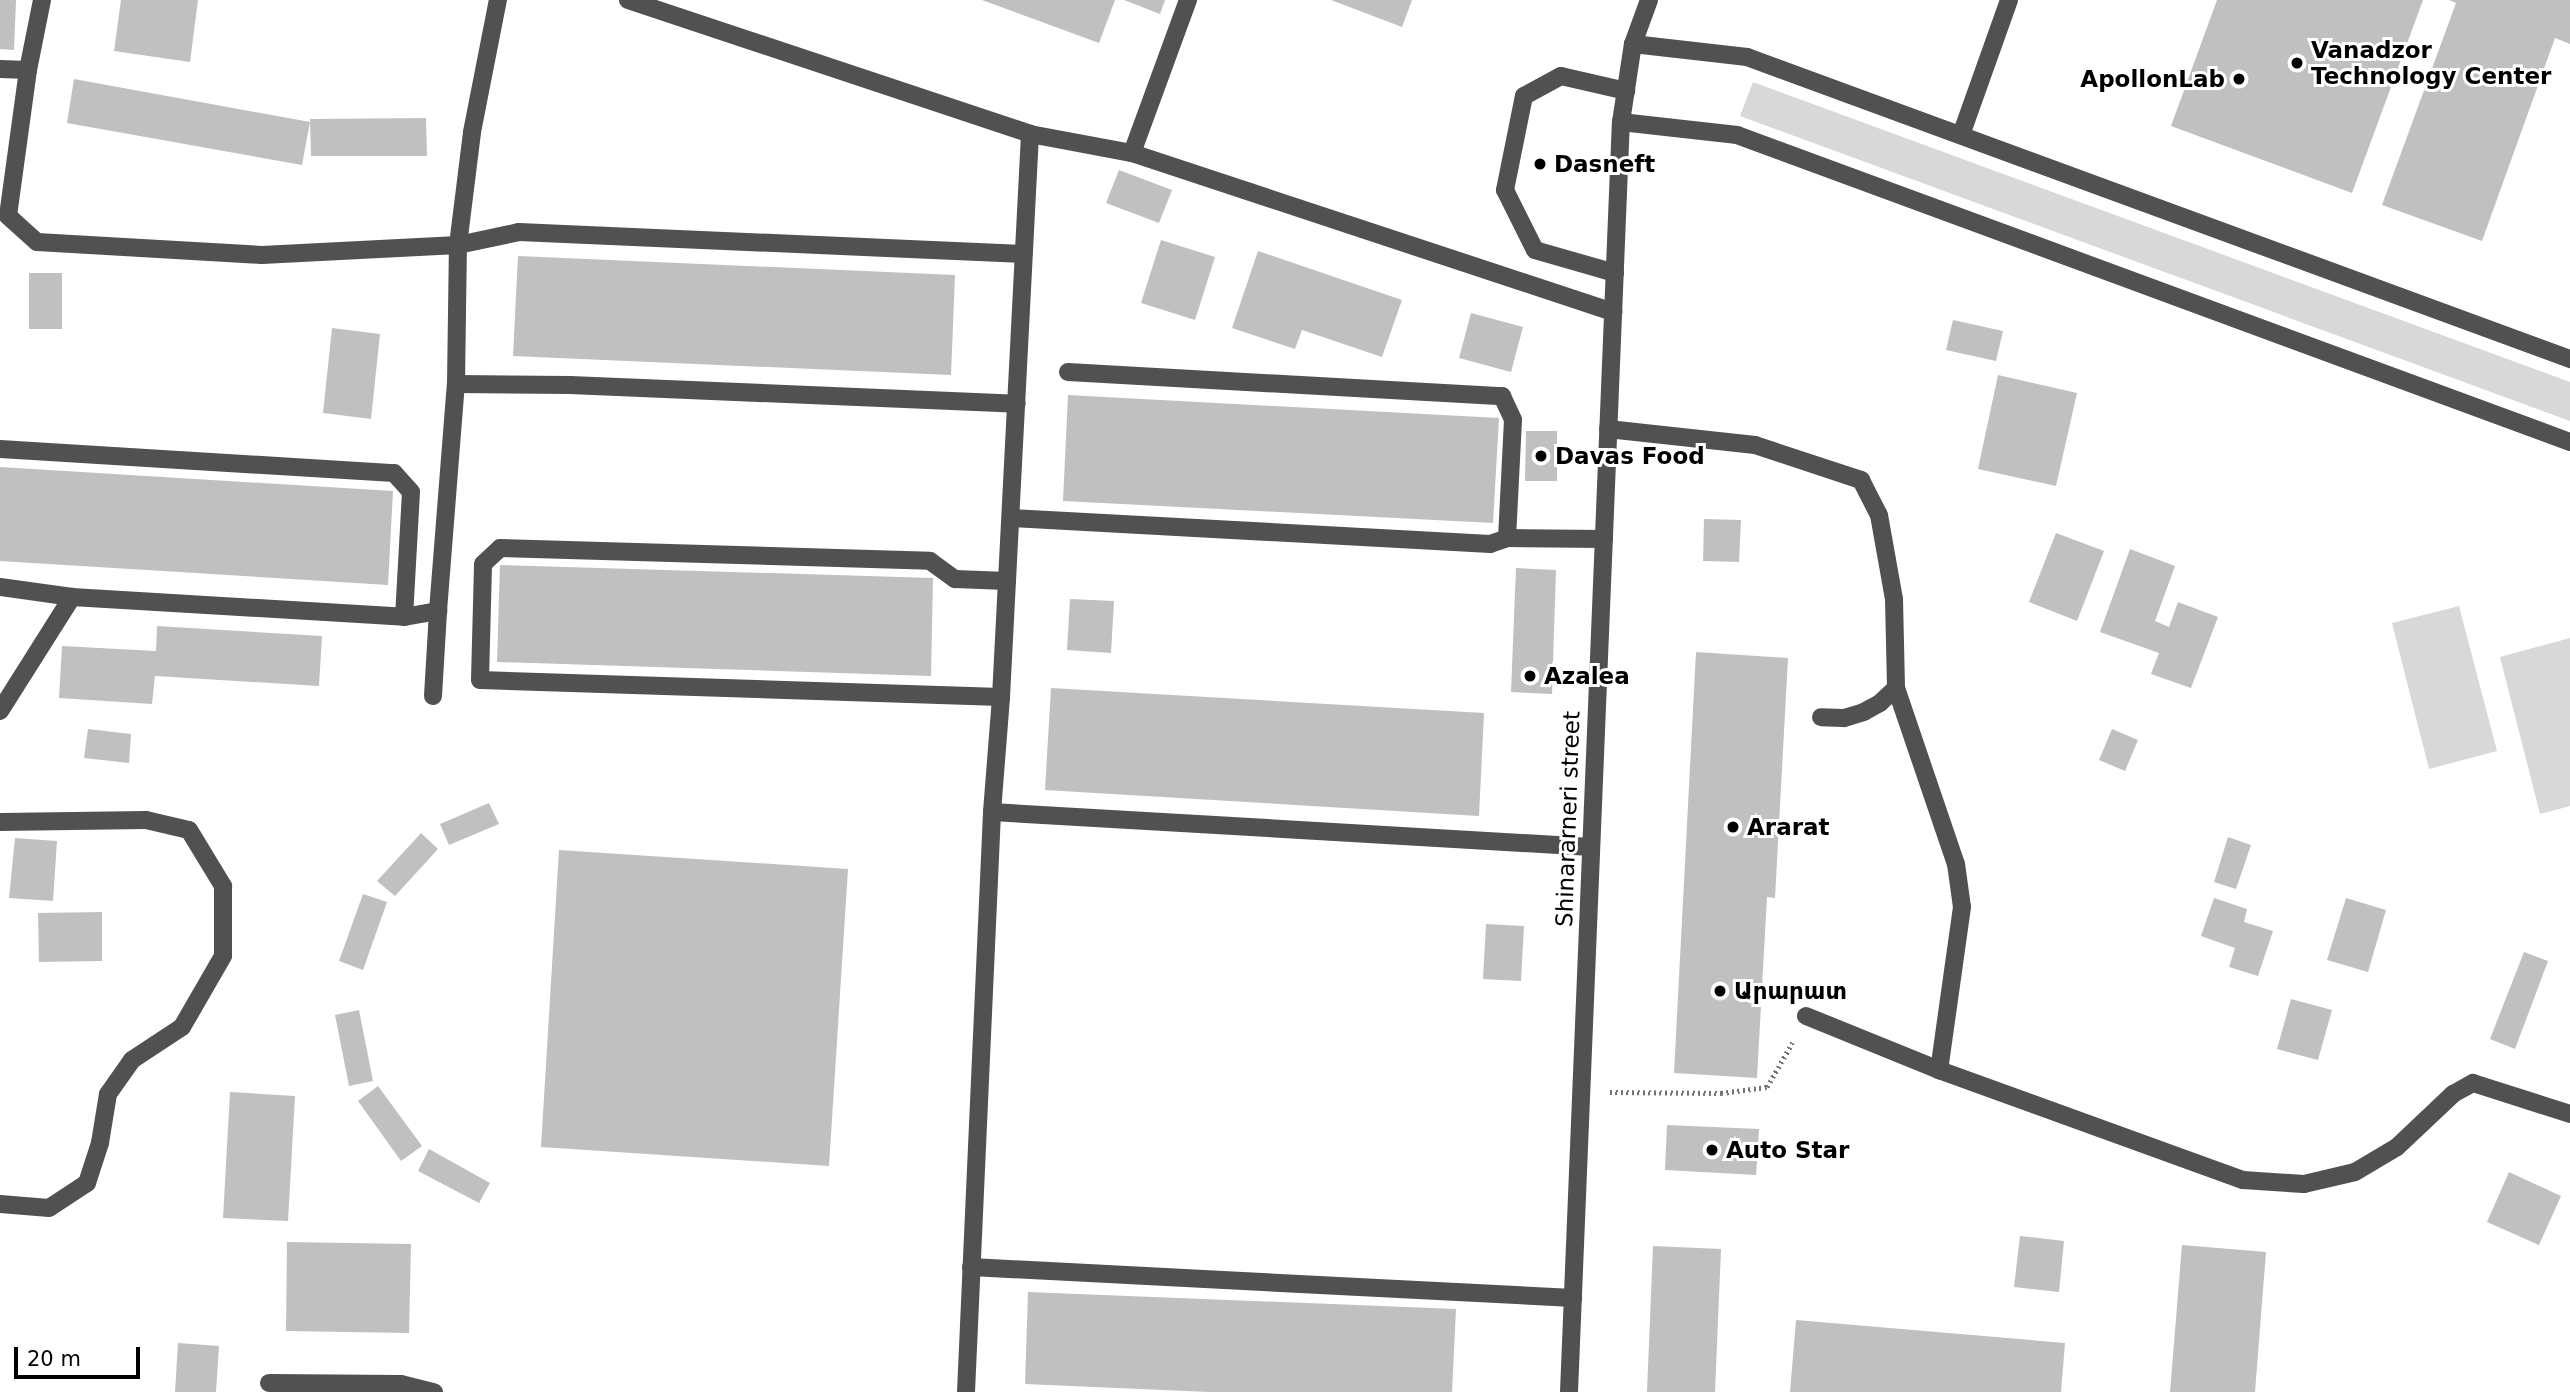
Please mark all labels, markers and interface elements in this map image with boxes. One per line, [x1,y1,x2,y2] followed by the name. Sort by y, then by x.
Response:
[2311,36,2551,90] place label: Vanadzor Technology Center
[2289,55,2305,71] marker: Vanadzor Technology Center
[2080,65,2225,93] place label: ApollonLab
[2231,71,2247,87] marker: ApollonLab
[1554,150,1655,178] place label: Dasneft
[1532,156,1548,172] marker: Dasneft
[1555,442,1705,470] place label: Davas Food
[1533,448,1549,464] marker: Davas Food
[1544,662,1630,690] place label: Azalea
[1522,668,1538,684] marker: Azalea
[1550,711,1586,927] street label: Shinararneri street
[1747,813,1830,841] place label: Ararat
[1725,819,1741,835] marker: Ararat
[1734,977,1847,1005] place label: Արարատ
[1712,983,1728,999] marker: Արարատ
[1726,1136,1849,1164] place label: Auto Star
[1704,1142,1720,1158] marker: Auto Star
[18,1332,144,1376] scale bar
[27,1347,81,1371] text: 20 m

